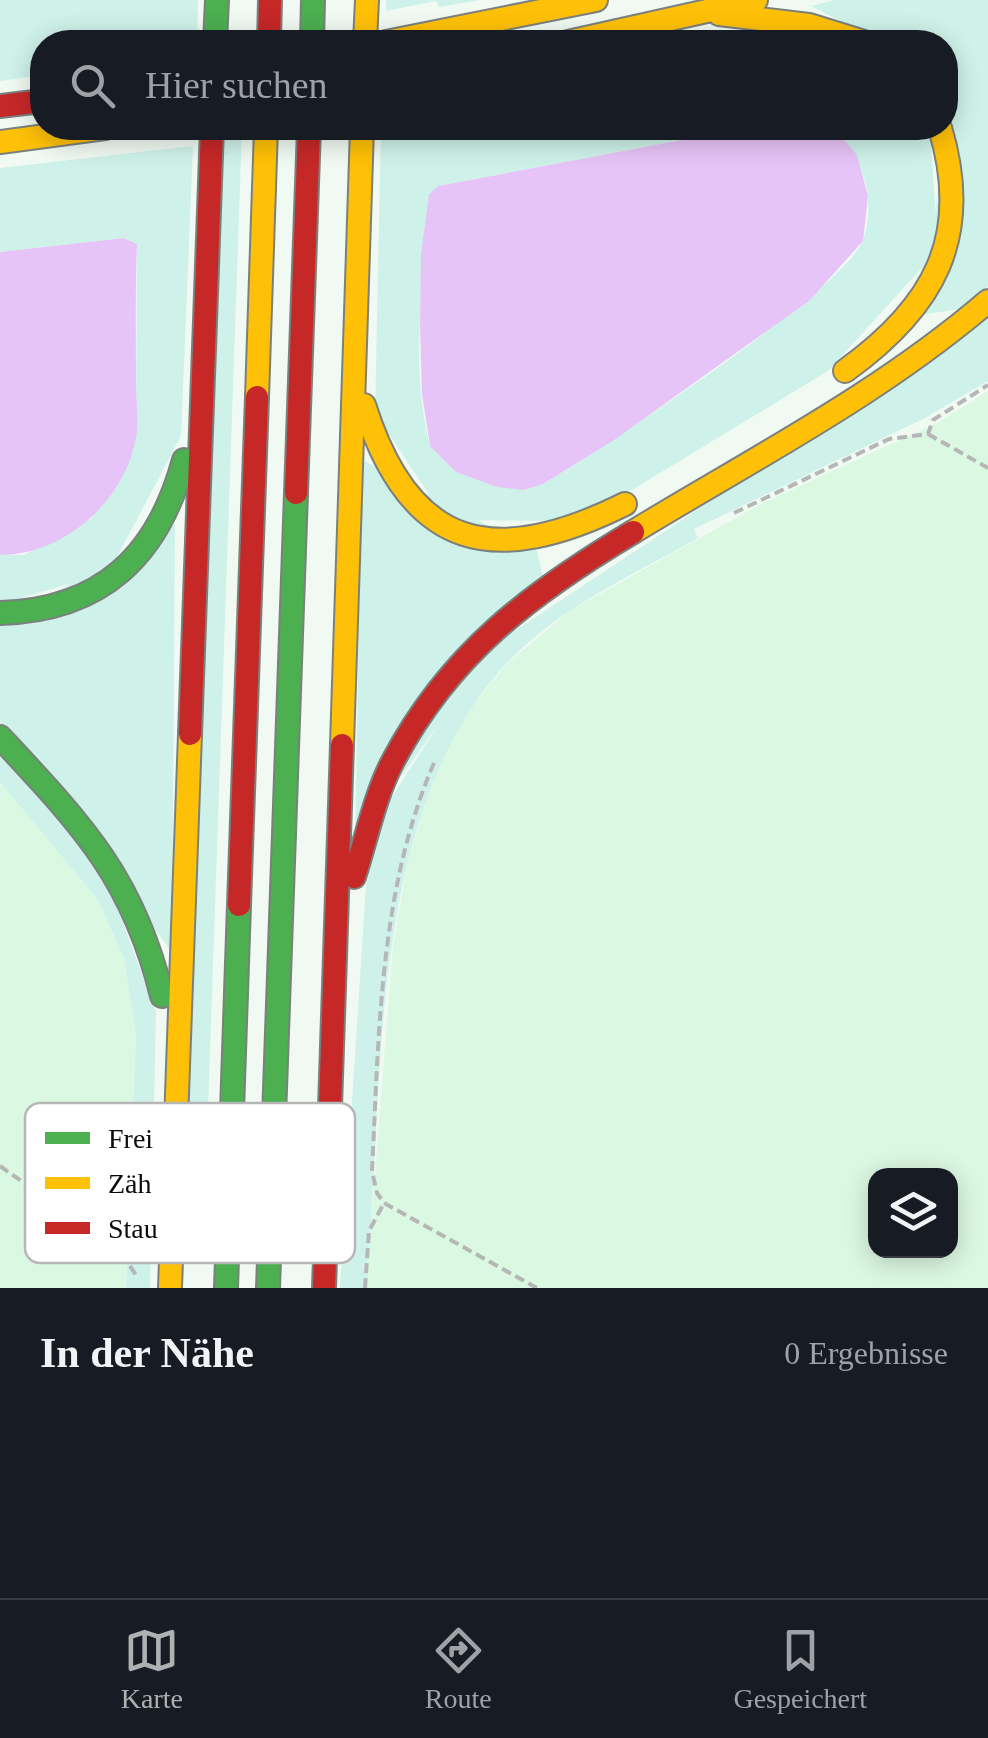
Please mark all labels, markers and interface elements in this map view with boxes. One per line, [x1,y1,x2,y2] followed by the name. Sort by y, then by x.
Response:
[30,30,958,140] search box
[65,58,120,113] icon: search
[145,64,328,106] text: Hier suchen
[25,1103,355,1263] legend
[108,1123,153,1154] text: Frei
[108,1168,152,1199] text: Zäh
[868,1168,958,1258] map controls
[868,1168,958,1258] button: layers
[108,1213,158,1244] text: Stau
[40,1330,254,1376] text: In der Nähe
[784,1335,948,1371] text: 0 Ergebnisse
[121,1623,183,1715] tab: Karte
[425,1623,492,1715] tab: Route
[733,1623,867,1715] tab: Gespeichert

